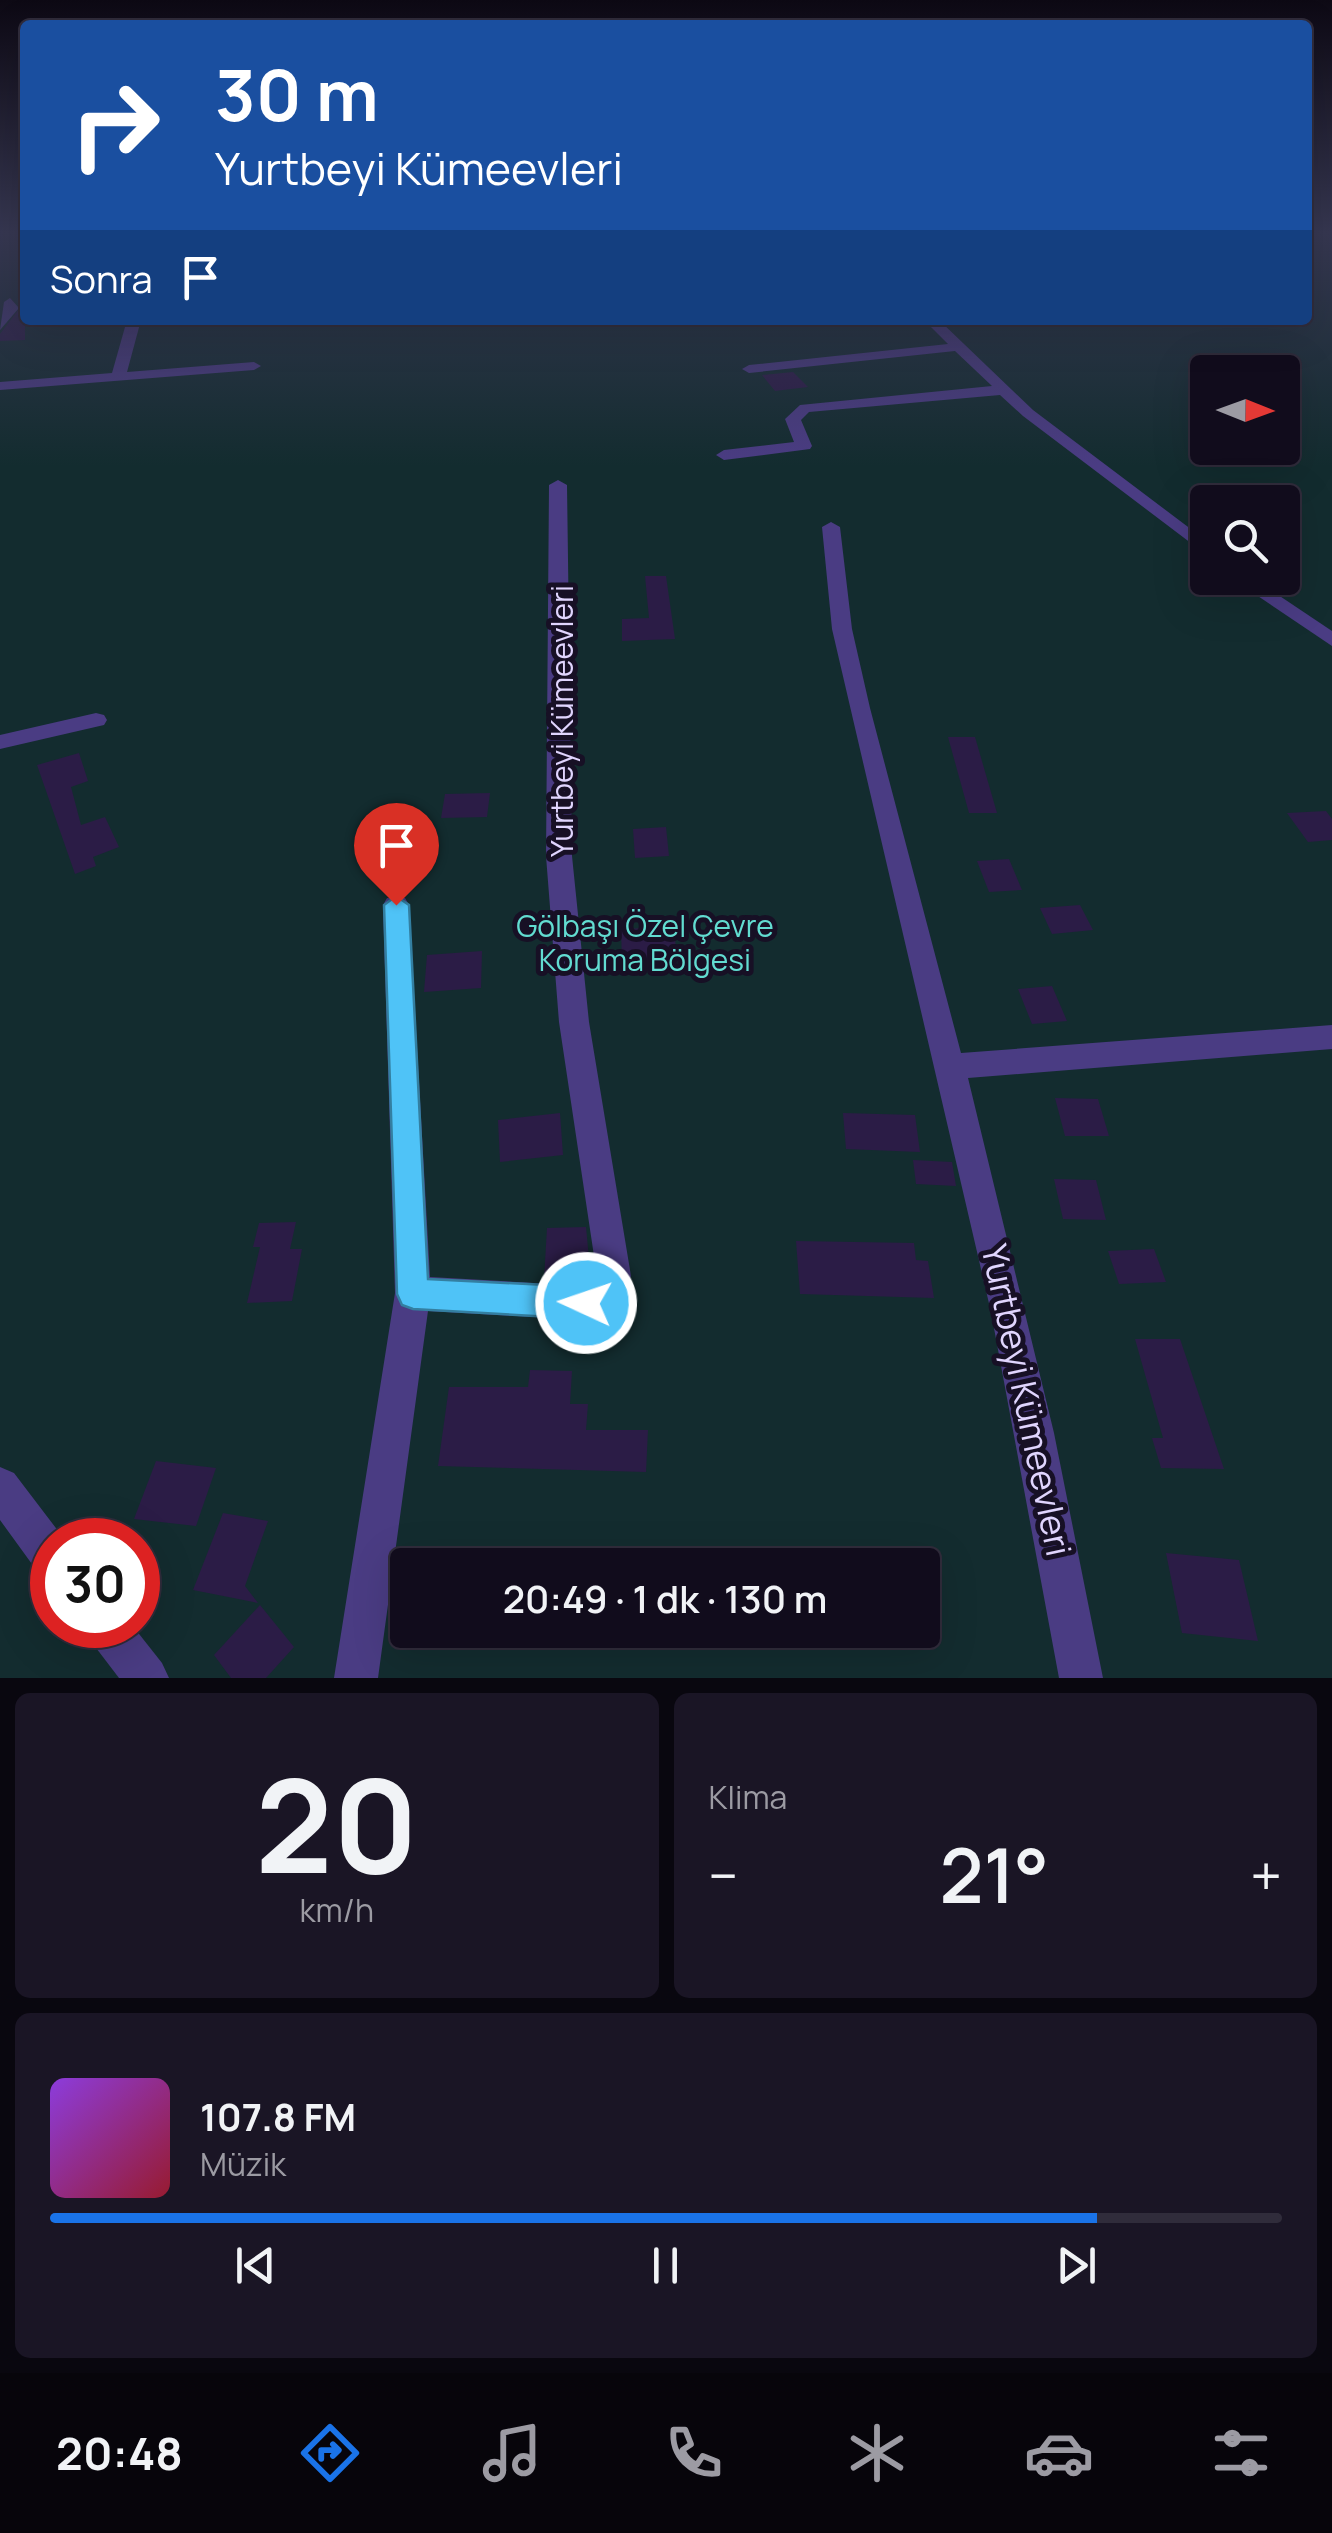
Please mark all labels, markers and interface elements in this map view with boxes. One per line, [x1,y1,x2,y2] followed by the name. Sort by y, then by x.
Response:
[215,46,379,142] text: 30 m
[50,60,180,190] icon: right
[215,137,623,199] text: Yurtbeyi Kümeevleri
[173,250,228,305] icon: arrive
[50,252,153,304] text: Sonra
[1190,355,1300,465] north arrow
[1190,355,1300,595] map controls
[1190,485,1300,595] button: search
[541,585,582,857] street label: Yurtbeyi Kümeevleri
[354,803,439,906] pin
[369,818,424,873] icon: arrive
[516,905,774,980] park label: Gölbaşı Özel Çevre Koruma Bölgesi
[971,1240,1083,1560] street label: Yurtbeyi Kümeevleri
[534,1251,638,1355] position arrow
[30,1518,160,1648] speed limit sign: 30
[503,1572,827,1624] text: 20:49 · 1 dk · 130 m
[255,1734,418,1912] text: 20
[709,1775,787,1819] text: Klima
[940,1823,1049,1926] text: 21°
[709,1837,738,1913] text: −
[1250,1837,1282,1913] text: +
[300,1888,374,1932] text: km/h
[200,2090,356,2142] text: 107.8 FM
[200,2142,286,2186] text: Müzik
[228,2238,283,2293] icon: previous
[638,2238,693,2293] icon: pause
[1049,2238,1104,2293] icon: next
[295,2418,365,2488] icon: directions
[477,2418,547,2488] icon: music
[659,2418,729,2488] icon: phone
[842,2418,912,2488] icon: climate
[1024,2418,1094,2488] icon: car
[1206,2418,1276,2488] icon: filters
[56,2422,183,2484] text: 20:48

